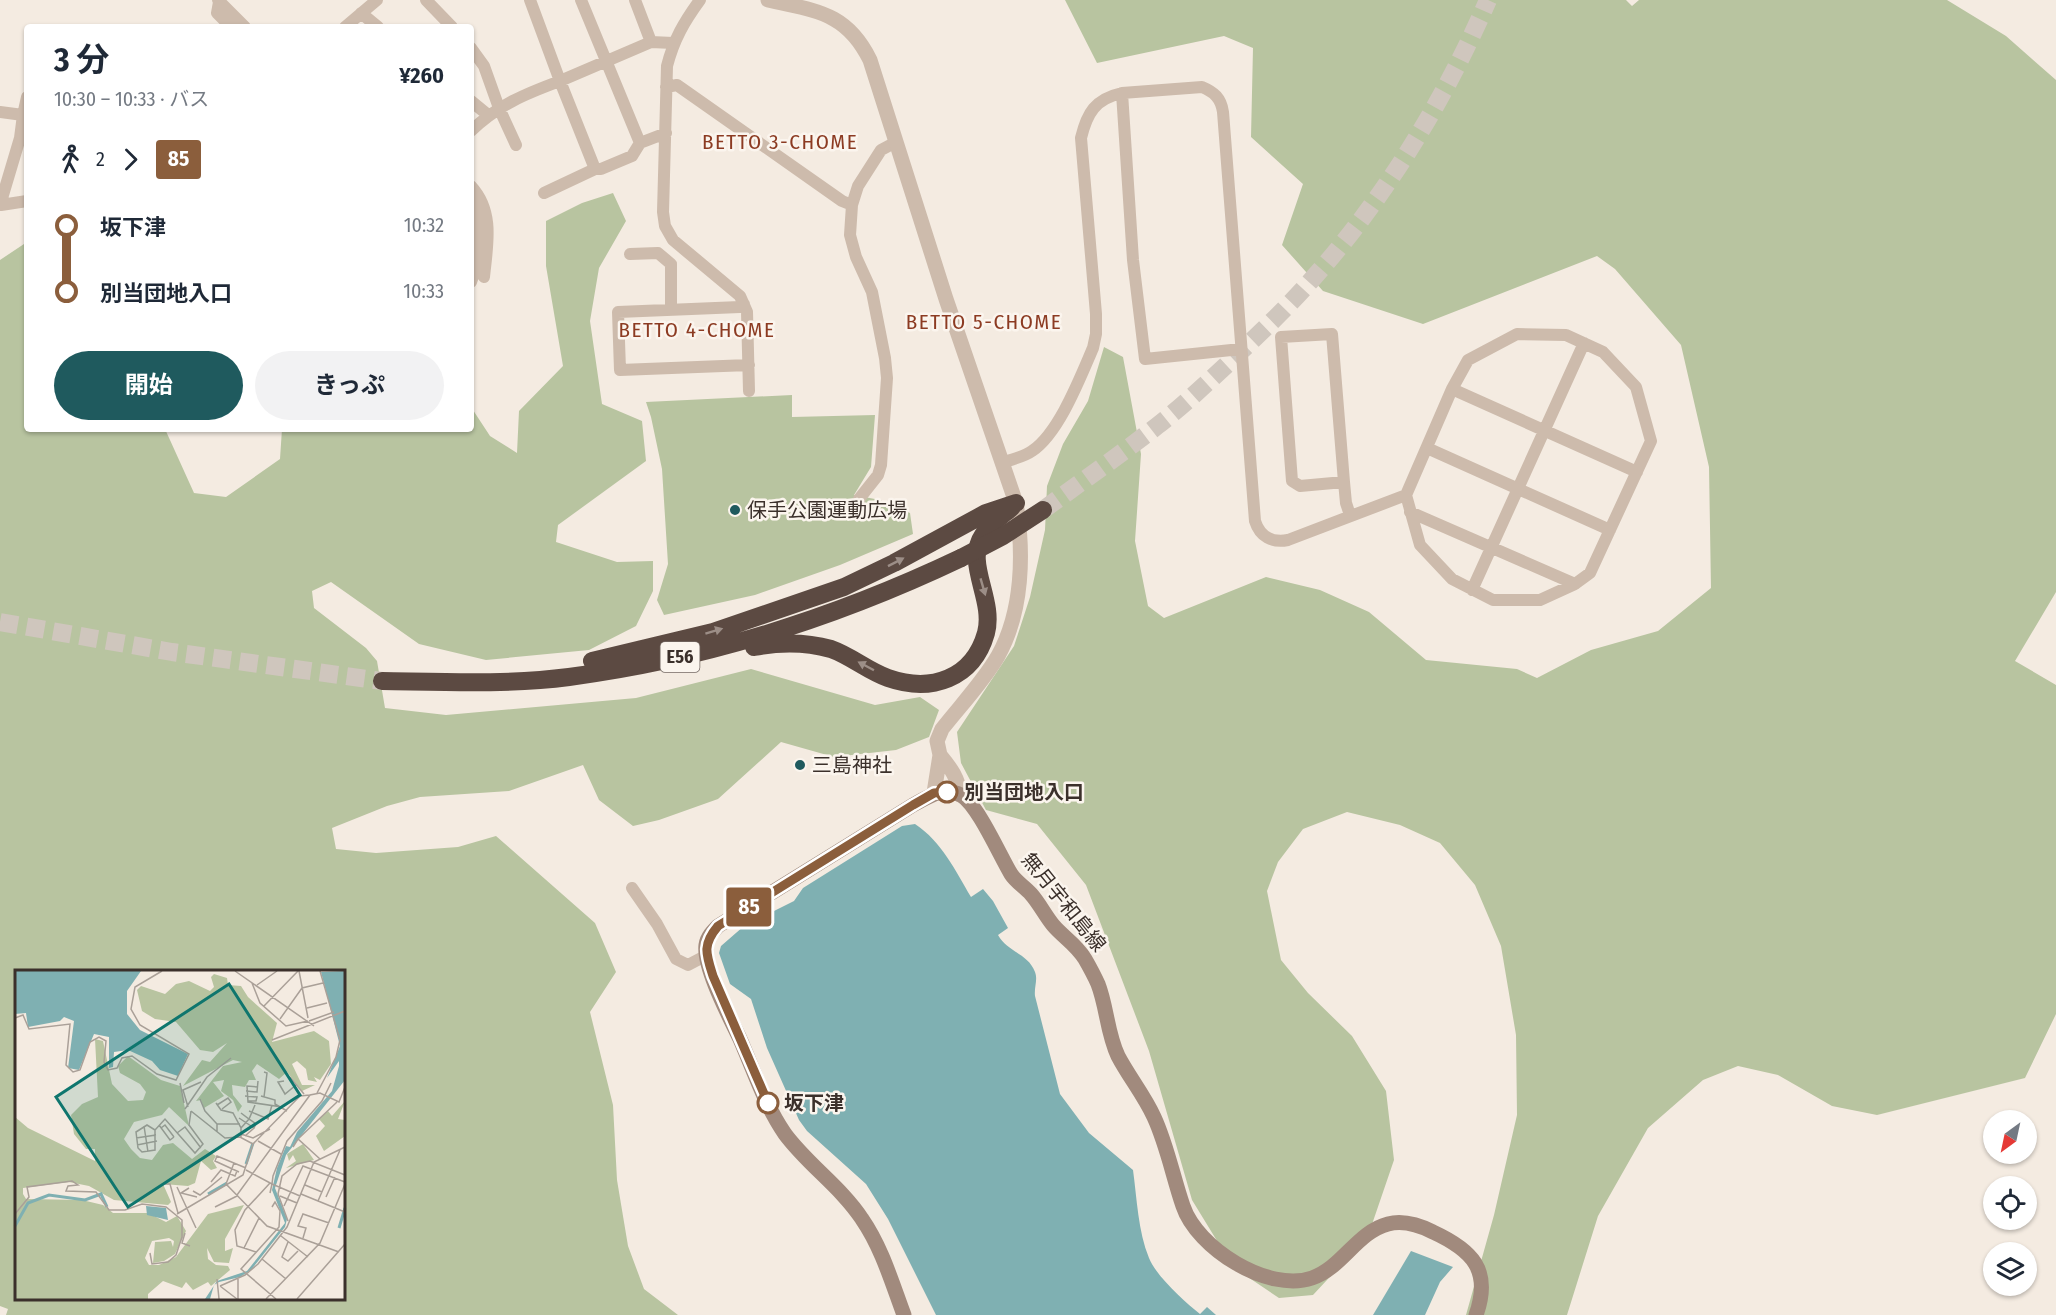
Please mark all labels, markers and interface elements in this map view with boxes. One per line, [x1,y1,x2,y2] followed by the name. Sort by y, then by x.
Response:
[54,40,109,80] text: 3 分
[399,62,444,89] text: ¥260
[54,87,209,111] text: 10:30 – 10:33 · バス
[702,129,858,155] district label: BETTO 3-CHOME
[54,143,87,176] icon: walk
[114,143,147,176] icon: forward
[168,146,189,172] text: 85
[96,147,105,171] text: 2
[404,213,444,237] text: 10:32
[100,214,166,241] text: 坂下津
[403,279,444,303] text: 10:33
[100,280,232,307] text: 別当団地入口
[906,309,1062,335] district label: BETTO 5-CHOME
[619,317,775,343] district label: BETTO 4-CHOME
[54,351,243,420] button: 開始
[255,351,444,420] button: きっぷ
[747,498,907,522] place label: 保手公園運動広場
[728,503,742,517] marker: 保手公園運動広場
[888,557,905,567] one-way arrow
[979,578,988,596] one-way arrow
[705,626,723,635] one-way arrow
[660,642,700,672] road number: E56
[857,661,874,671] one-way arrow
[812,753,892,777] place label: 三島神社
[793,758,807,772] marker: 三島神社
[964,780,1084,804] place label: 別当団地入口
[936,781,958,803] marker: 別当団地入口
[1017,848,1111,956] street label: 無月宇和島線
[722,888,776,926] line badge: 85
[738,894,760,920] text: 85
[15,970,345,1300] inset map
[784,1091,844,1115] place label: 坂下津
[757,1092,779,1114] marker: 坂下津
[1983,1110,2037,1164] north arrow
[1983,1110,2037,1296] map controls
[1983,1176,2037,1230] button: locate
[1983,1242,2037,1296] button: layers

